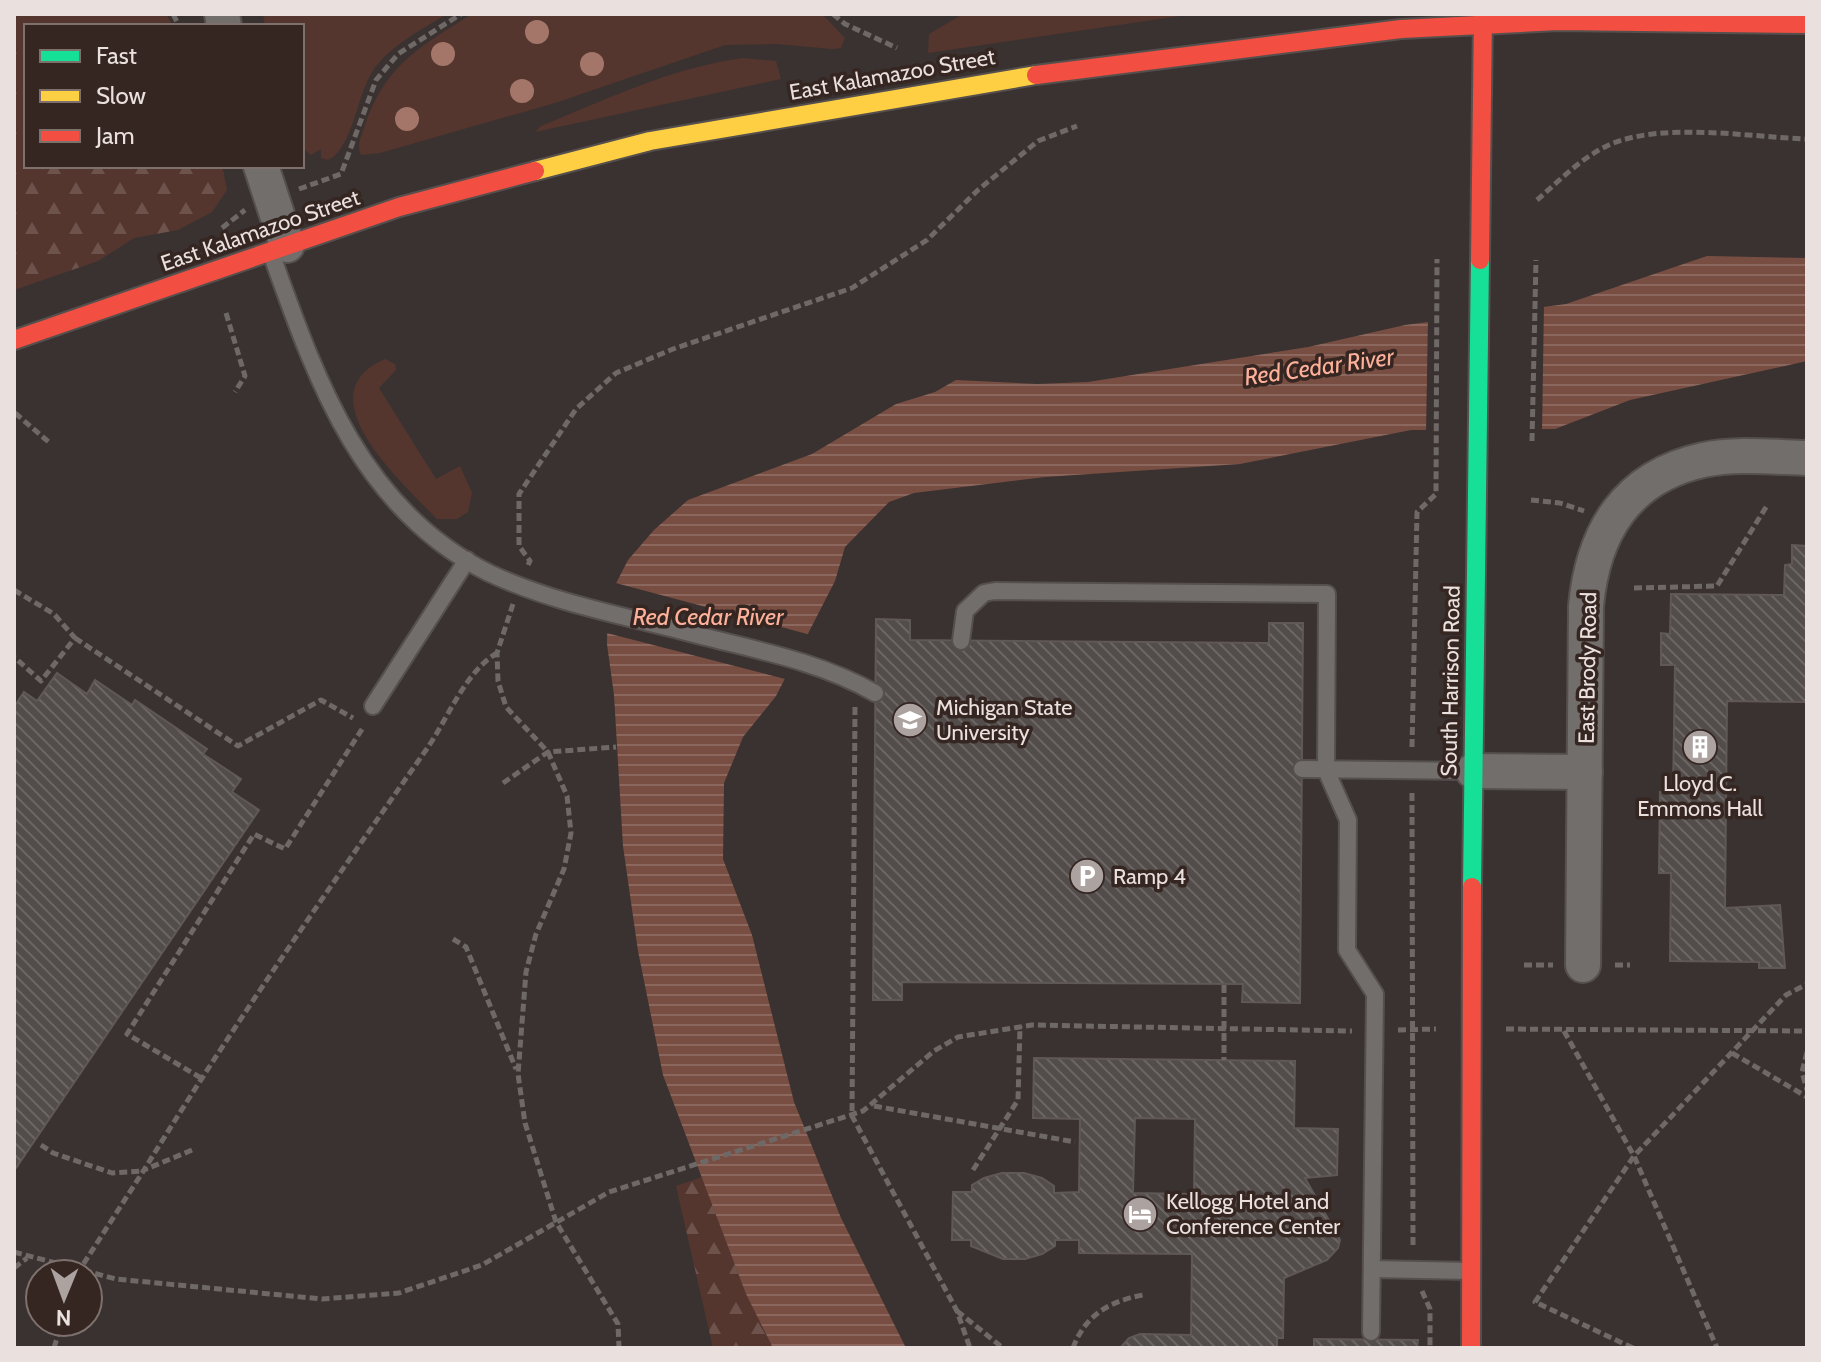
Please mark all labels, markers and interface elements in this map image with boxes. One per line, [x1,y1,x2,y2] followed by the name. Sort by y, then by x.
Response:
[24,24,304,168] legend
[96,41,137,70] text: Fast
[787,43,998,106] street label: East Kalamazoo Street
[96,81,146,110] text: Slow
[95,121,134,150] text: Jam
[157,184,364,277] street label: East Kalamazoo Street
[1242,341,1397,391] water label: Red Cedar River
[1435,585,1466,777] street label: South Harrison Road
[1573,592,1602,744] street label: East Brody Road
[633,602,785,631] water label: Red Cedar River
[936,694,1073,746] place label: Michigan State University
[891,701,929,739] school or university icon: Michigan State University
[1681,728,1719,766] building icon: Lloyd C. Emmons Hall
[1637,770,1763,822] place label: Lloyd C. Emmons Hall
[1068,857,1106,895] parking icon: Ramp 4
[1113,863,1186,890] place label: Ramp 4
[1166,1188,1340,1240] place label: Kellogg Hotel and Conference Center
[1121,1195,1159,1233] hotel icon: Kellogg Hotel and Conference Center
[24,1258,104,1338] north arrow
[56,1304,72,1331] text: N

